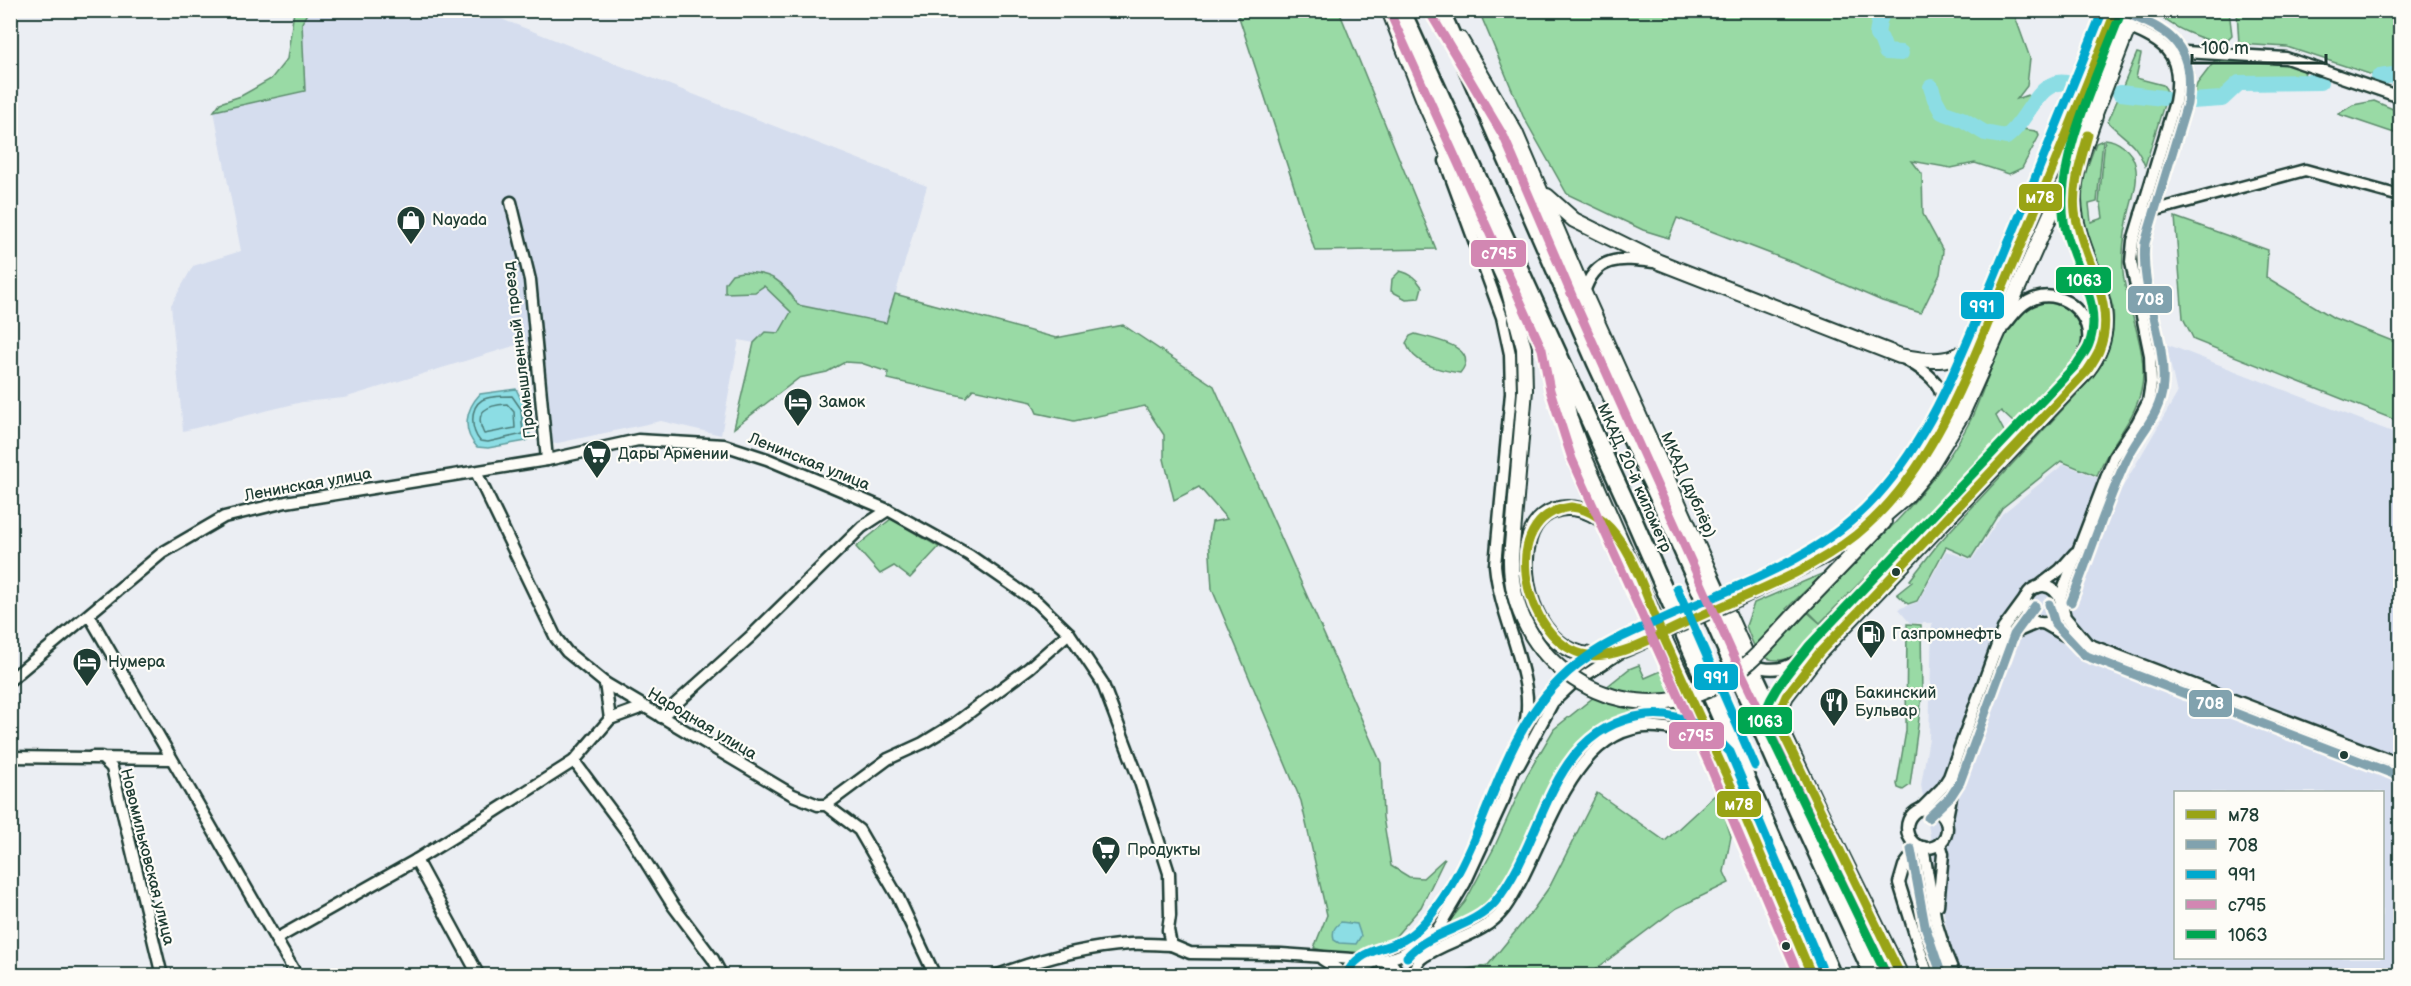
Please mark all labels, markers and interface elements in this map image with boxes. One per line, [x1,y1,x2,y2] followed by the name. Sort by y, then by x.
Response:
[2192,27,2326,65] scale bar
[2201,38,2249,59] text: 100 m
[2018,183,2063,212] line badge: м78
[2025,189,2055,208] text: м78
[395,204,427,246] shop icon: Nayada
[432,211,487,230] place label: Nayada
[1470,239,1527,268] line badge: с795
[1481,245,1517,264] text: с795
[500,260,540,439] street label: Промышленный проезд
[2055,266,2112,294] line badge: 1063
[2066,272,2102,291] text: 1063
[2127,285,2173,314] line badge: 708
[1960,291,2005,320] line badge: 991
[2136,291,2164,310] text: 708
[1969,298,1995,317] text: 991
[782,386,814,428] hotel icon: Замок
[819,393,866,412] place label: Замок
[1593,401,1675,555] street label: МКАД, 20-й километр
[745,429,873,495] street label: Ленинская улица
[1656,429,1720,541] street label: МКАД (дублёр)
[581,438,613,480] supermarket icon: Дары Армении
[618,445,729,464] place label: Дары Армении
[242,464,374,506] street label: Ленинская улица
[1890,566,1902,578] unlabelled marker
[1855,618,1887,660] fuel station icon: Газпромнефть
[1892,625,2002,644] place label: Газпромнефть
[71,646,103,688] hotel icon: Нумера
[108,653,166,672] place label: Нумера
[1693,663,1739,691] line badge: 991
[1703,669,1729,688] text: 991
[644,684,760,764] street label: Народная улица
[1855,684,1936,721] place label: Бакинский Бульвар
[1818,686,1850,728] restaurant icon: Бакинский Бульвар
[2188,689,2233,718] line badge: 708
[2196,695,2224,714] text: 708
[1737,706,1793,735] line badge: 1063
[1747,713,1783,732] text: 1063
[1668,721,1725,750] line badge: с795
[1678,727,1714,746] text: с795
[2338,749,2350,761] unlabelled marker
[116,767,178,948] street label: Новомильковская улица
[1716,790,1762,818] line badge: м78
[2174,791,2384,959] legend
[1724,796,1754,815] text: м78
[2228,805,2259,826] text: м78
[1090,834,1122,876] supermarket icon: Продукты
[2228,835,2258,856] text: 708
[1127,841,1200,860] place label: Продукты
[2228,865,2256,886] text: 991
[2228,895,2266,916] text: с795
[2228,925,2268,946] text: 1063
[1780,940,1792,952] unlabelled marker

